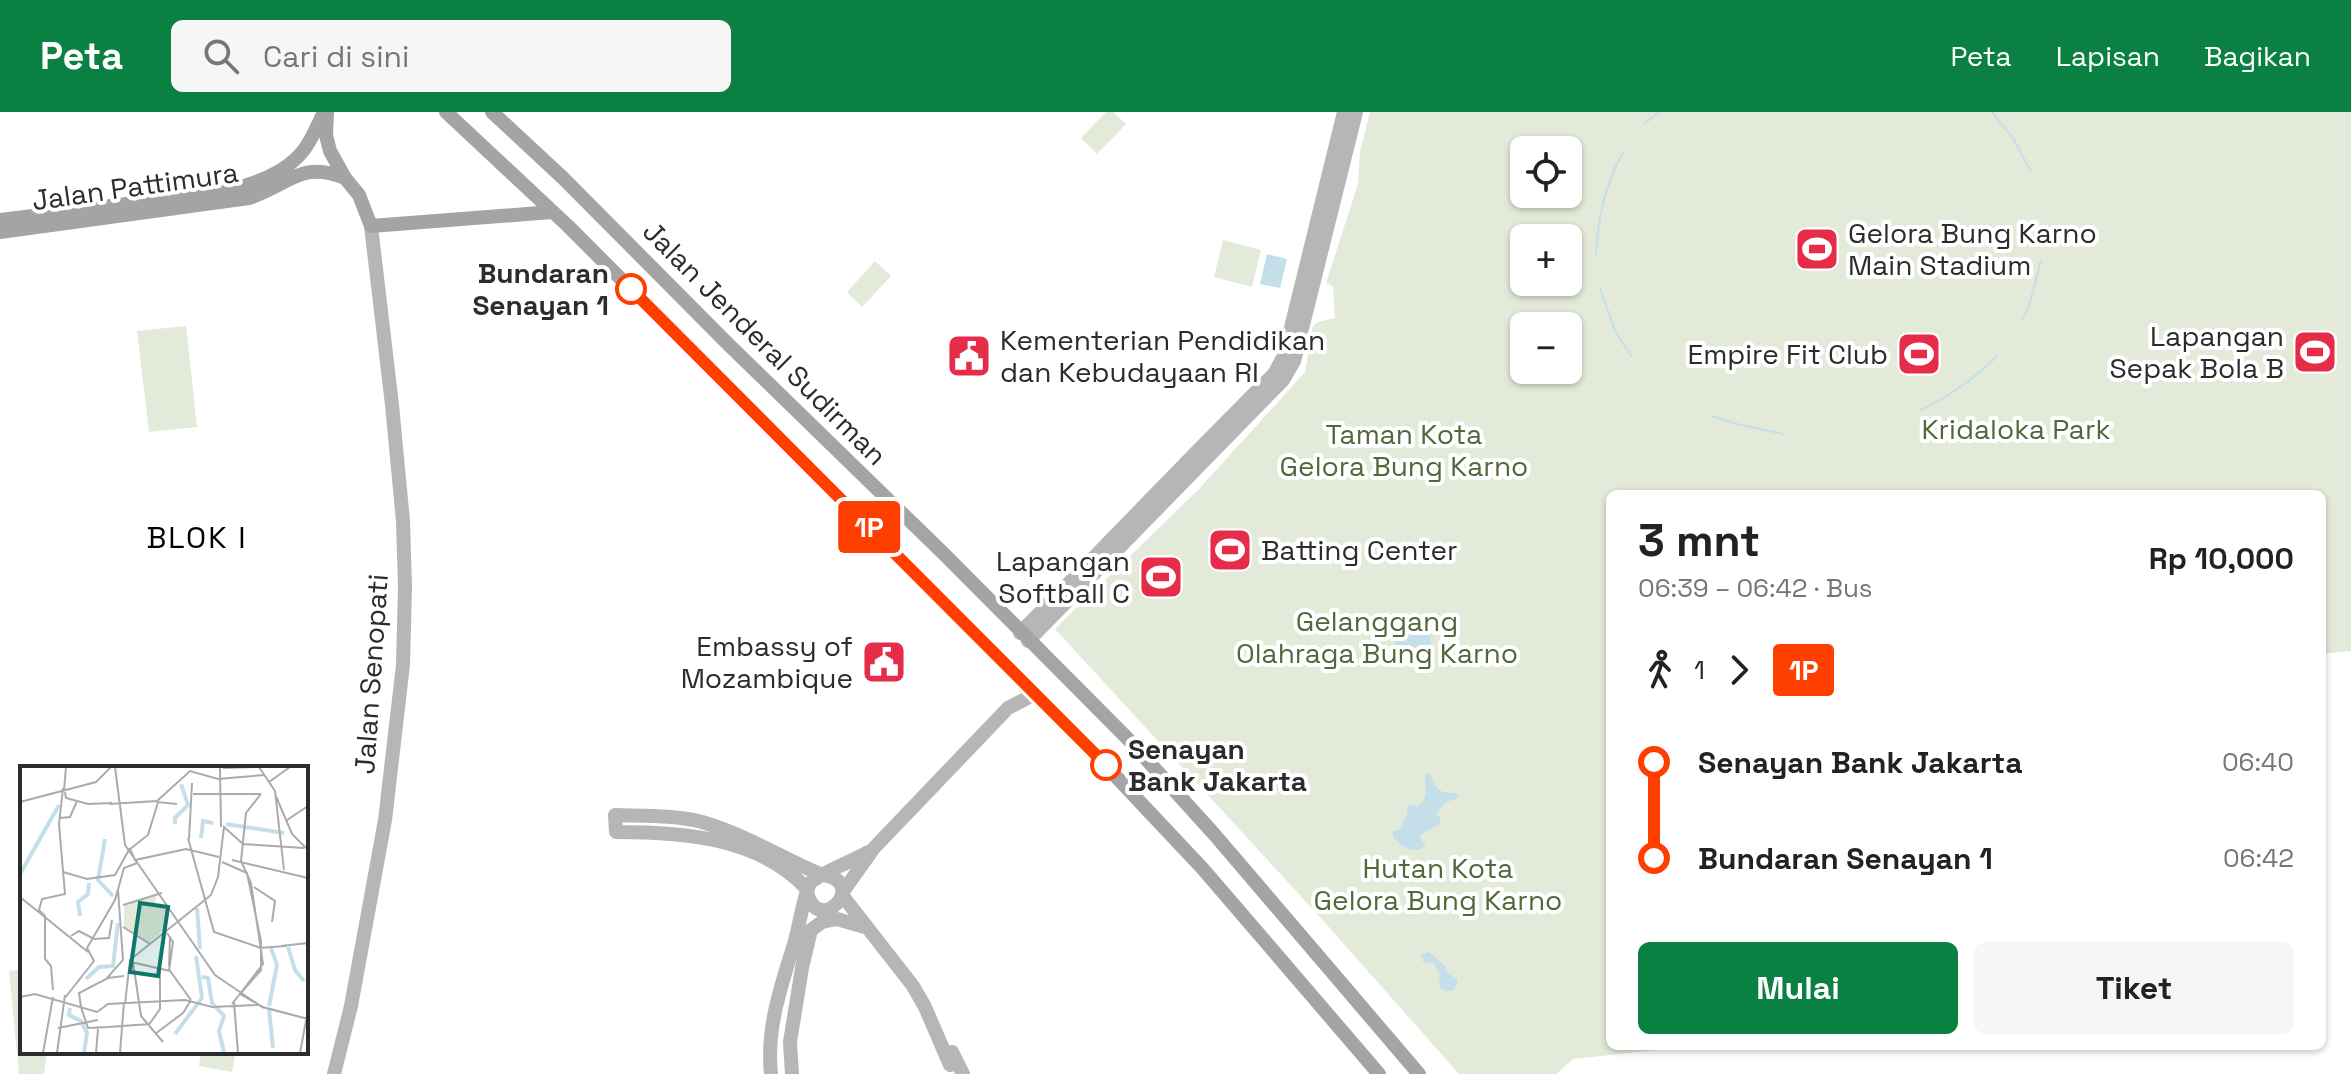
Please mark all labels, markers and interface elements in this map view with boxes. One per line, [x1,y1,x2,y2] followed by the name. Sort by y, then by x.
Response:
[171,20,731,92] search box
[40,32,123,80] text: Peta
[199,34,243,78] icon: search
[263,37,409,76] text: Cari di sini
[1950,38,2012,74] text: Peta
[2056,38,2160,74] text: Lapisan
[2204,38,2311,74] text: Bagikan
[1510,136,1582,384] map controls
[1510,136,1582,208] button: locate
[30,154,240,218] street label: Jalan Pattimura
[635,213,895,473] street label: Jalan Jenderal Sudirman
[1848,215,2097,283] place label: Gelora Bung Karno Main Stadium
[1510,224,1582,296] button: +
[1793,225,1841,273] sports icon: Gelora Bung Karno Main Stadium
[472,255,609,323] place label: Bundaran Senayan 1
[616,274,646,304] marker: Bundaran Senayan 1
[1510,312,1582,384] button: −
[2109,318,2284,386] place label: Lapangan Sepak Bola B
[1000,322,1325,390] place label: Kementerian Pendidikan dan Kebudayaan RI
[2291,328,2339,376] sports icon: Lapangan Sepak Bola B
[1895,330,1943,378] sports icon: Empire Fit Club
[945,332,993,380] public building icon: Kementerian Pendidikan dan Kebudayaan RI
[1687,336,1888,372] place label: Empire Fit Club
[1921,411,2111,447] park label: Kridaloka Park
[1280,416,1528,484] park label: Taman Kota Gelora Bung Karno
[833,501,905,553] line badge: 1P
[854,509,884,545] text: 1P
[1638,513,1760,569] text: 3 mnt
[146,518,248,557] district label: BLOK I
[1206,526,1254,574] sports icon: Batting Center
[1261,532,1458,568] place label: Batting Center
[2149,539,2294,578] text: Rp 10,000
[996,543,1130,611] place label: Lapangan Softball C
[1137,553,1185,601] sports icon: Lapangan Softball C
[1638,571,1873,605] text: 06:39 – 06:42 · Bus
[346,573,396,775] street label: Jalan Senopati
[1236,603,1518,671] park label: Gelanggang Olahraga Bung Karno
[681,628,853,696] place label: Embassy of Mozambique
[860,638,908,686] public building icon: Embassy of Mozambique
[1638,648,1682,692] icon: walk
[1717,648,1761,692] icon: forward
[1789,652,1818,688] text: 1P
[1694,653,1705,687] text: 1
[1128,731,1307,799] place label: Senayan Bank Jakarta
[1698,743,2023,782] text: Senayan Bank Jakarta
[2222,745,2294,779] text: 06:40
[1091,750,1121,780] marker: Senayan Bank Jakarta
[20,766,308,1054] inset map
[1698,839,1993,878] text: Bundaran Senayan 1
[2223,841,2294,875] text: 06:42
[1314,850,1562,918] park label: Hutan Kota Gelora Bung Karno
[1638,942,1958,1034] button: Mulai
[1974,942,2294,1034] button: Tiket

